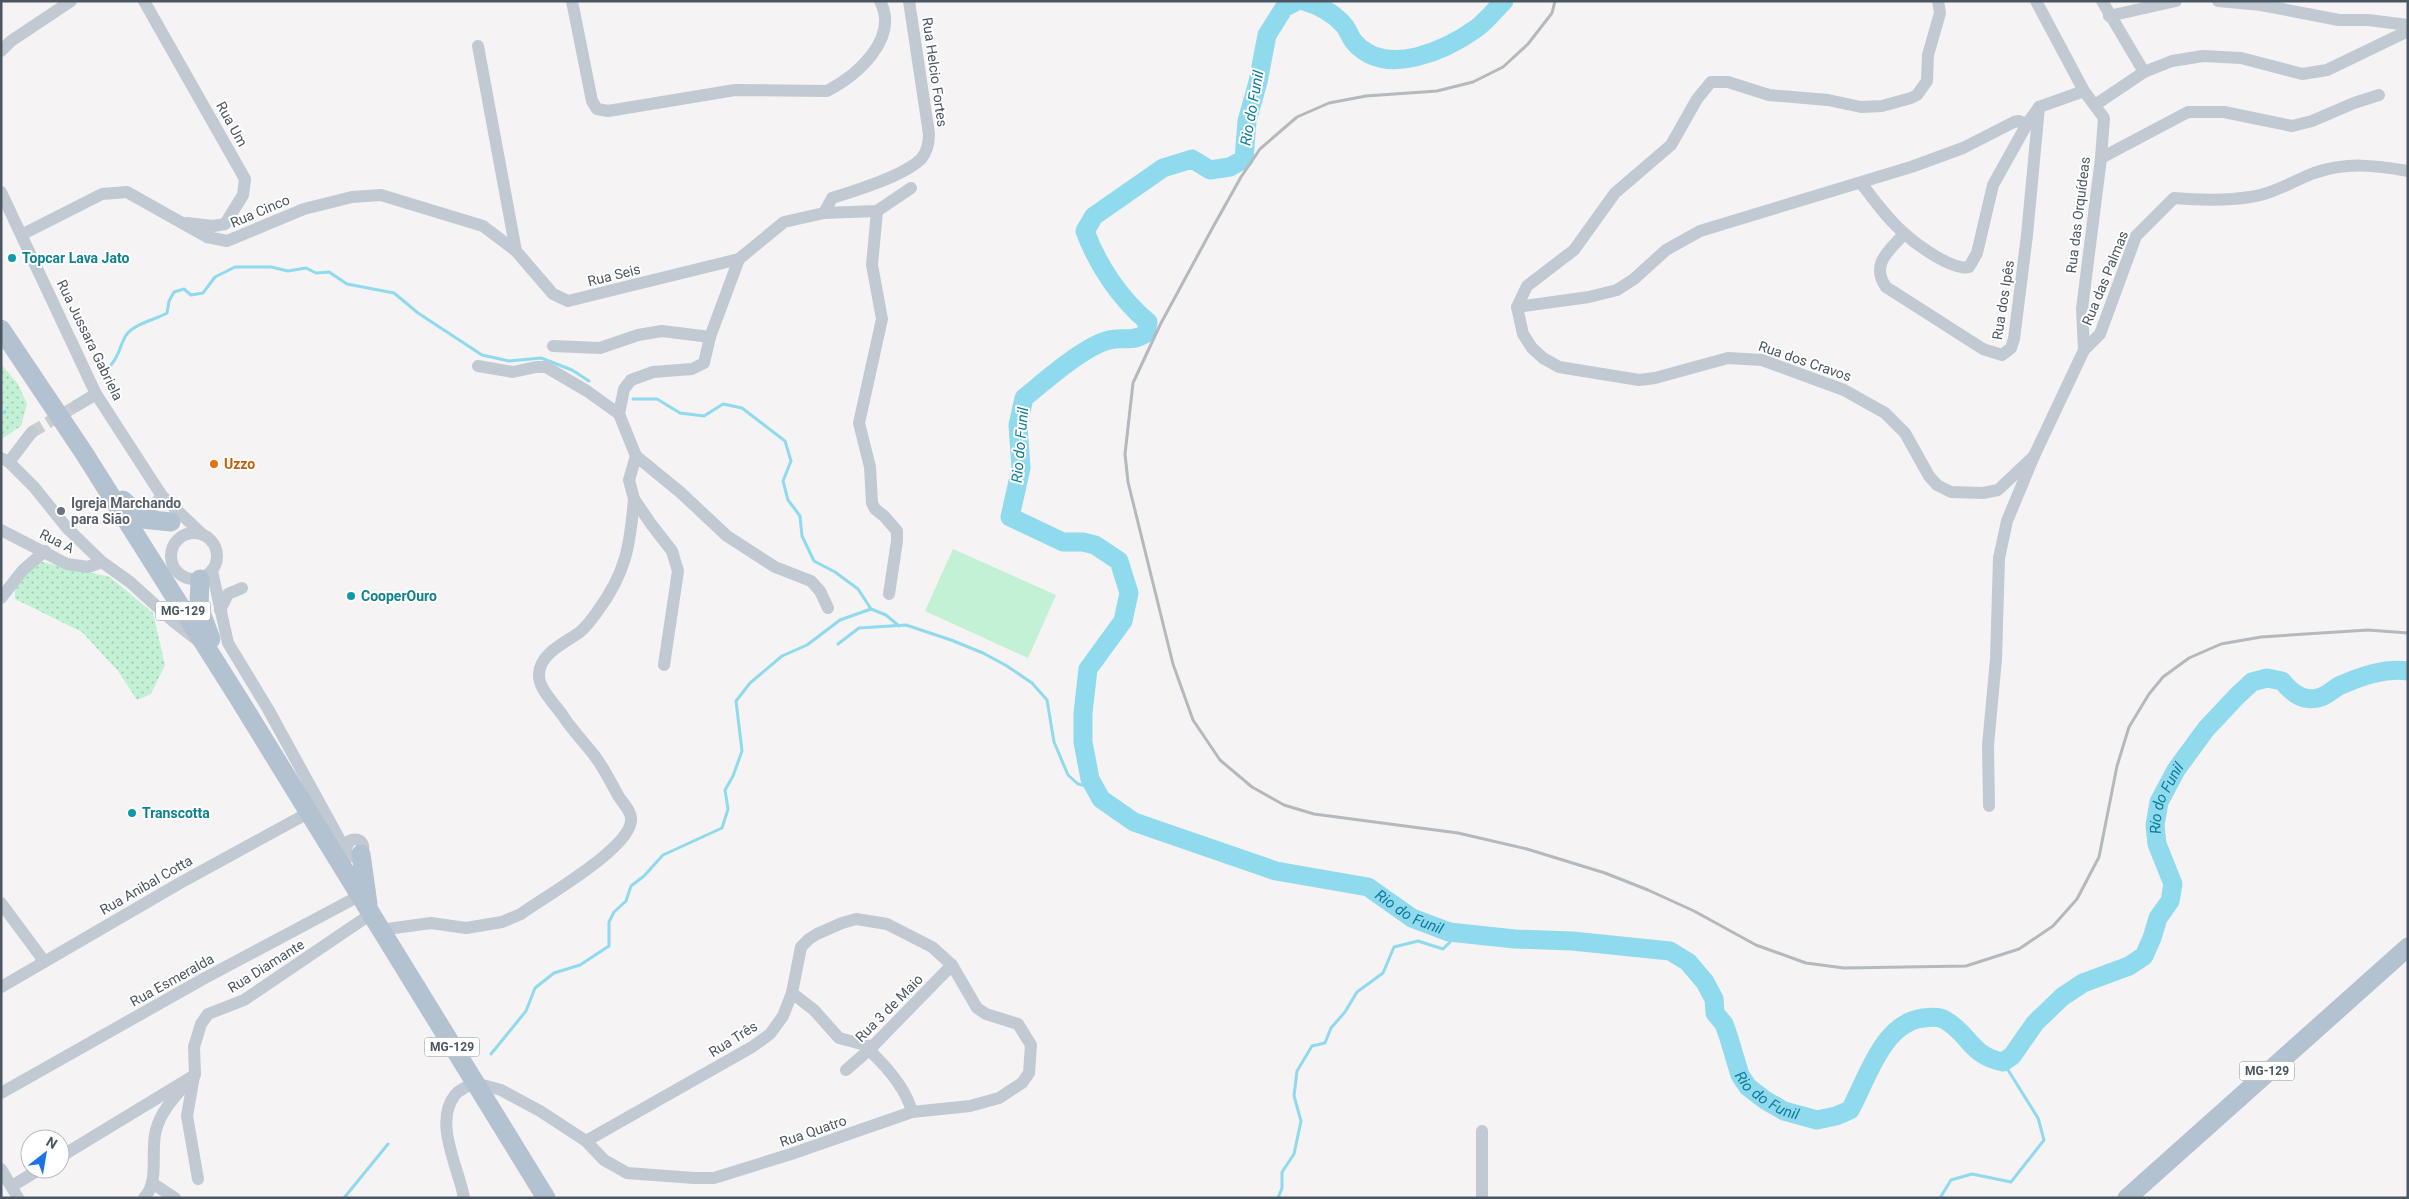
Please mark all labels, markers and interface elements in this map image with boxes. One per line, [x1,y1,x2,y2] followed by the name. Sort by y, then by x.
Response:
[919,16,951,128] street label: Rua Helcio Fortes
[1237,69,1268,147] water label: Rio do Funil
[213,99,251,149] street label: Rua Um
[2063,156,2093,274] street label: Rua das Orquídeas
[228,191,292,231] street label: Rua Cinco
[2079,228,2131,328] street label: Rua das Palmas
[22,250,129,266] place label: Topcar Lava Jato
[6,252,18,264] marker: Topcar Lava Jato
[1989,259,2017,341] street label: Rua dos Ipês
[586,261,642,289] street label: Rua Seis
[54,277,126,403] street label: Rua Jussara Gabriela
[1757,338,1853,384] street label: Rua dos Cravos
[1008,406,1032,483] water label: Rio do Funil
[224,456,255,472] place label: Uzzo
[208,458,220,470] marker: Uzzo
[71,495,181,527] place label: Igreja Marchando para Sião
[55,505,67,517] marker: Igreja Marchando para Sião
[37,526,77,556] street label: Rua A
[361,588,437,604] place label: CooperOuro
[345,590,357,602] marker: CooperOuro
[156,602,210,620] road number: MG-129
[2146,759,2188,835] water label: Rio do Funil
[142,805,210,821] place label: Transcotta
[126,807,138,819] marker: Transcotta
[97,852,195,918] street label: Rua Anibal Cotta
[1372,886,1446,938] water label: Rio do Funil
[225,936,307,996] street label: Rua Diamante
[127,950,217,1010] street label: Rua Esmeralda
[852,971,926,1045] street label: Rua 3 de Maio
[706,1018,760,1060] street label: Rua Três
[424,1038,480,1056] road number: MG-129
[2240,1062,2294,1080] road number: MG-129
[1731,1068,1801,1124] water label: Rio do Funil
[778,1112,849,1150] street label: Rua Quatro
[20,1129,70,1179] north arrow
[43,1133,60,1152] text: N

